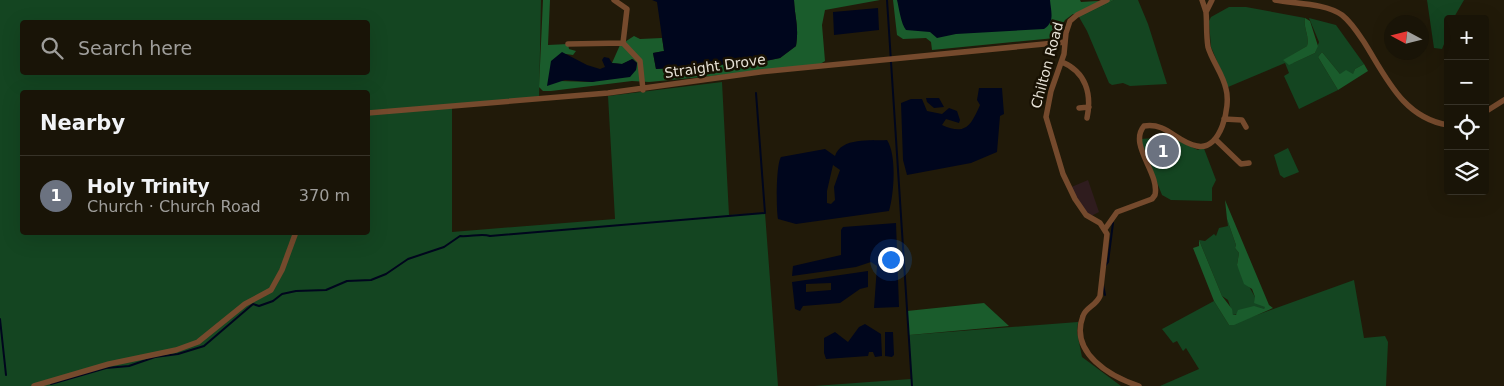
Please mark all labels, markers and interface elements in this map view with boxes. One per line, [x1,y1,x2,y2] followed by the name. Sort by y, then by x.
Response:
[1384,15,1429,60] north arrow
[1444,15,1489,195] map controls
[1444,15,1489,60] button: +
[20,20,370,75] search box
[1028,20,1066,110] street label: Chilton Road
[38,34,66,62] icon: search
[78,37,192,59] text: Search here
[663,51,767,81] street label: Straight Drove
[1444,60,1489,105] button: −
[1444,105,1489,150] button: locate
[40,111,125,135] text: Nearby
[1147,132,1179,170] pin: 1
[1444,150,1489,195] button: layers
[87,175,210,197] text: Holy Trinity
[50,186,62,205] text: 1
[299,186,350,205] text: 370 m
[87,197,261,216] text: Church · Church Road
[878,247,904,273] your location

